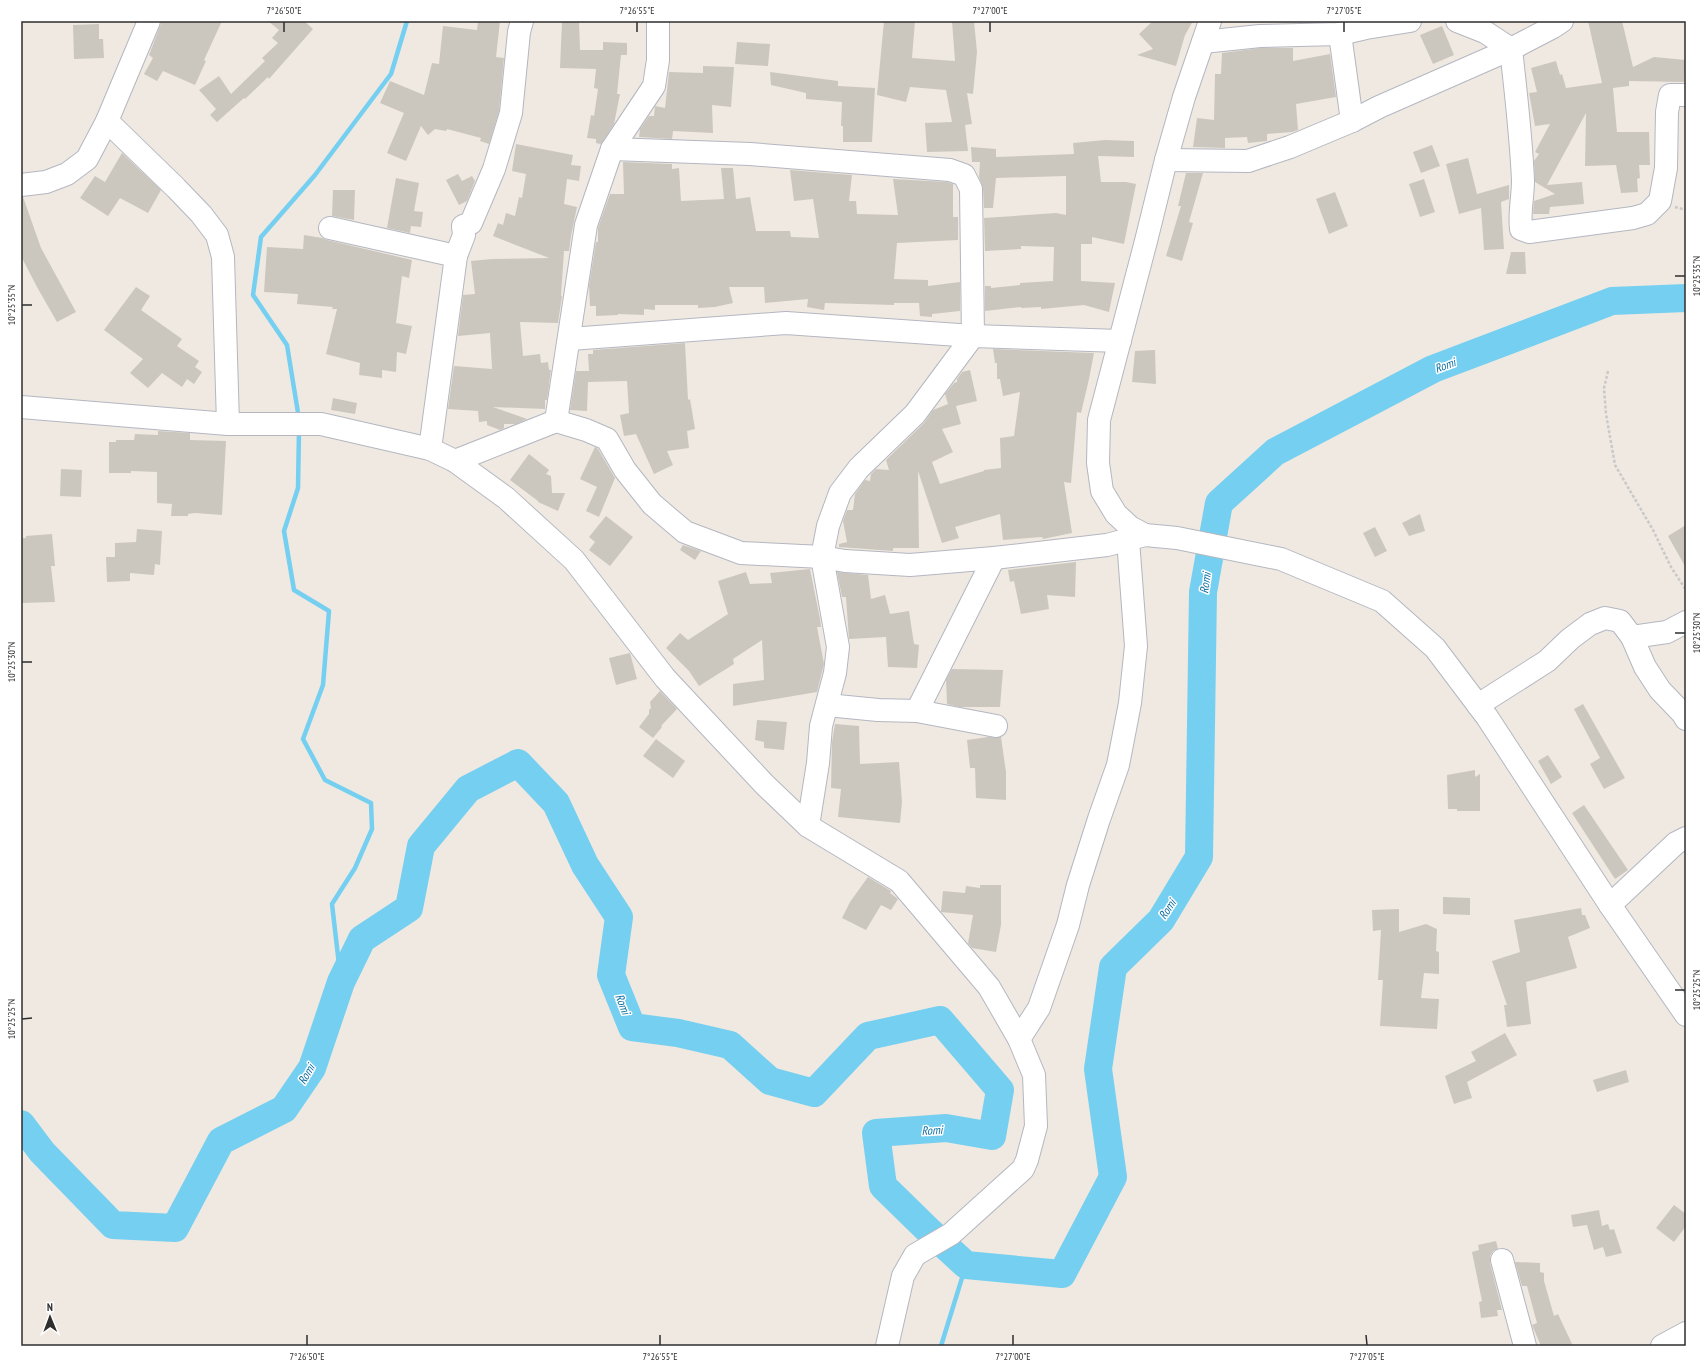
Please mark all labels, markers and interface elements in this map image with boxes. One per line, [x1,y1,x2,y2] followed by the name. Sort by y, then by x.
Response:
[267,4,301,17] text: 7°26'50"E
[620,4,654,17] text: 7°26'55"E
[973,4,1007,17] text: 7°27'00"E
[1327,4,1361,17] text: 7°27'05"E
[1690,256,1703,296] text: 10°25'35"N
[5,285,18,325] text: 10°25'35"N
[1433,354,1459,376] water label: Romi
[1196,570,1214,594] water label: Romi
[1690,613,1703,653] text: 10°25'30"N
[5,642,18,682] text: 10°25'30"N
[1155,895,1180,922] water label: Romi
[1690,970,1703,1010] text: 10°25'25"N
[612,991,634,1018] water label: Romi
[5,999,18,1039] text: 10°25'25"N
[294,1060,318,1087] water label: Romi
[921,1122,944,1138] water label: Romi
[30,1297,70,1337] north arrow
[47,1300,53,1314] text: N
[290,1350,324,1363] text: 7°26'50"E
[643,1350,677,1363] text: 7°26'55"E
[996,1350,1030,1363] text: 7°27'00"E
[1350,1350,1384,1363] text: 7°27'05"E

